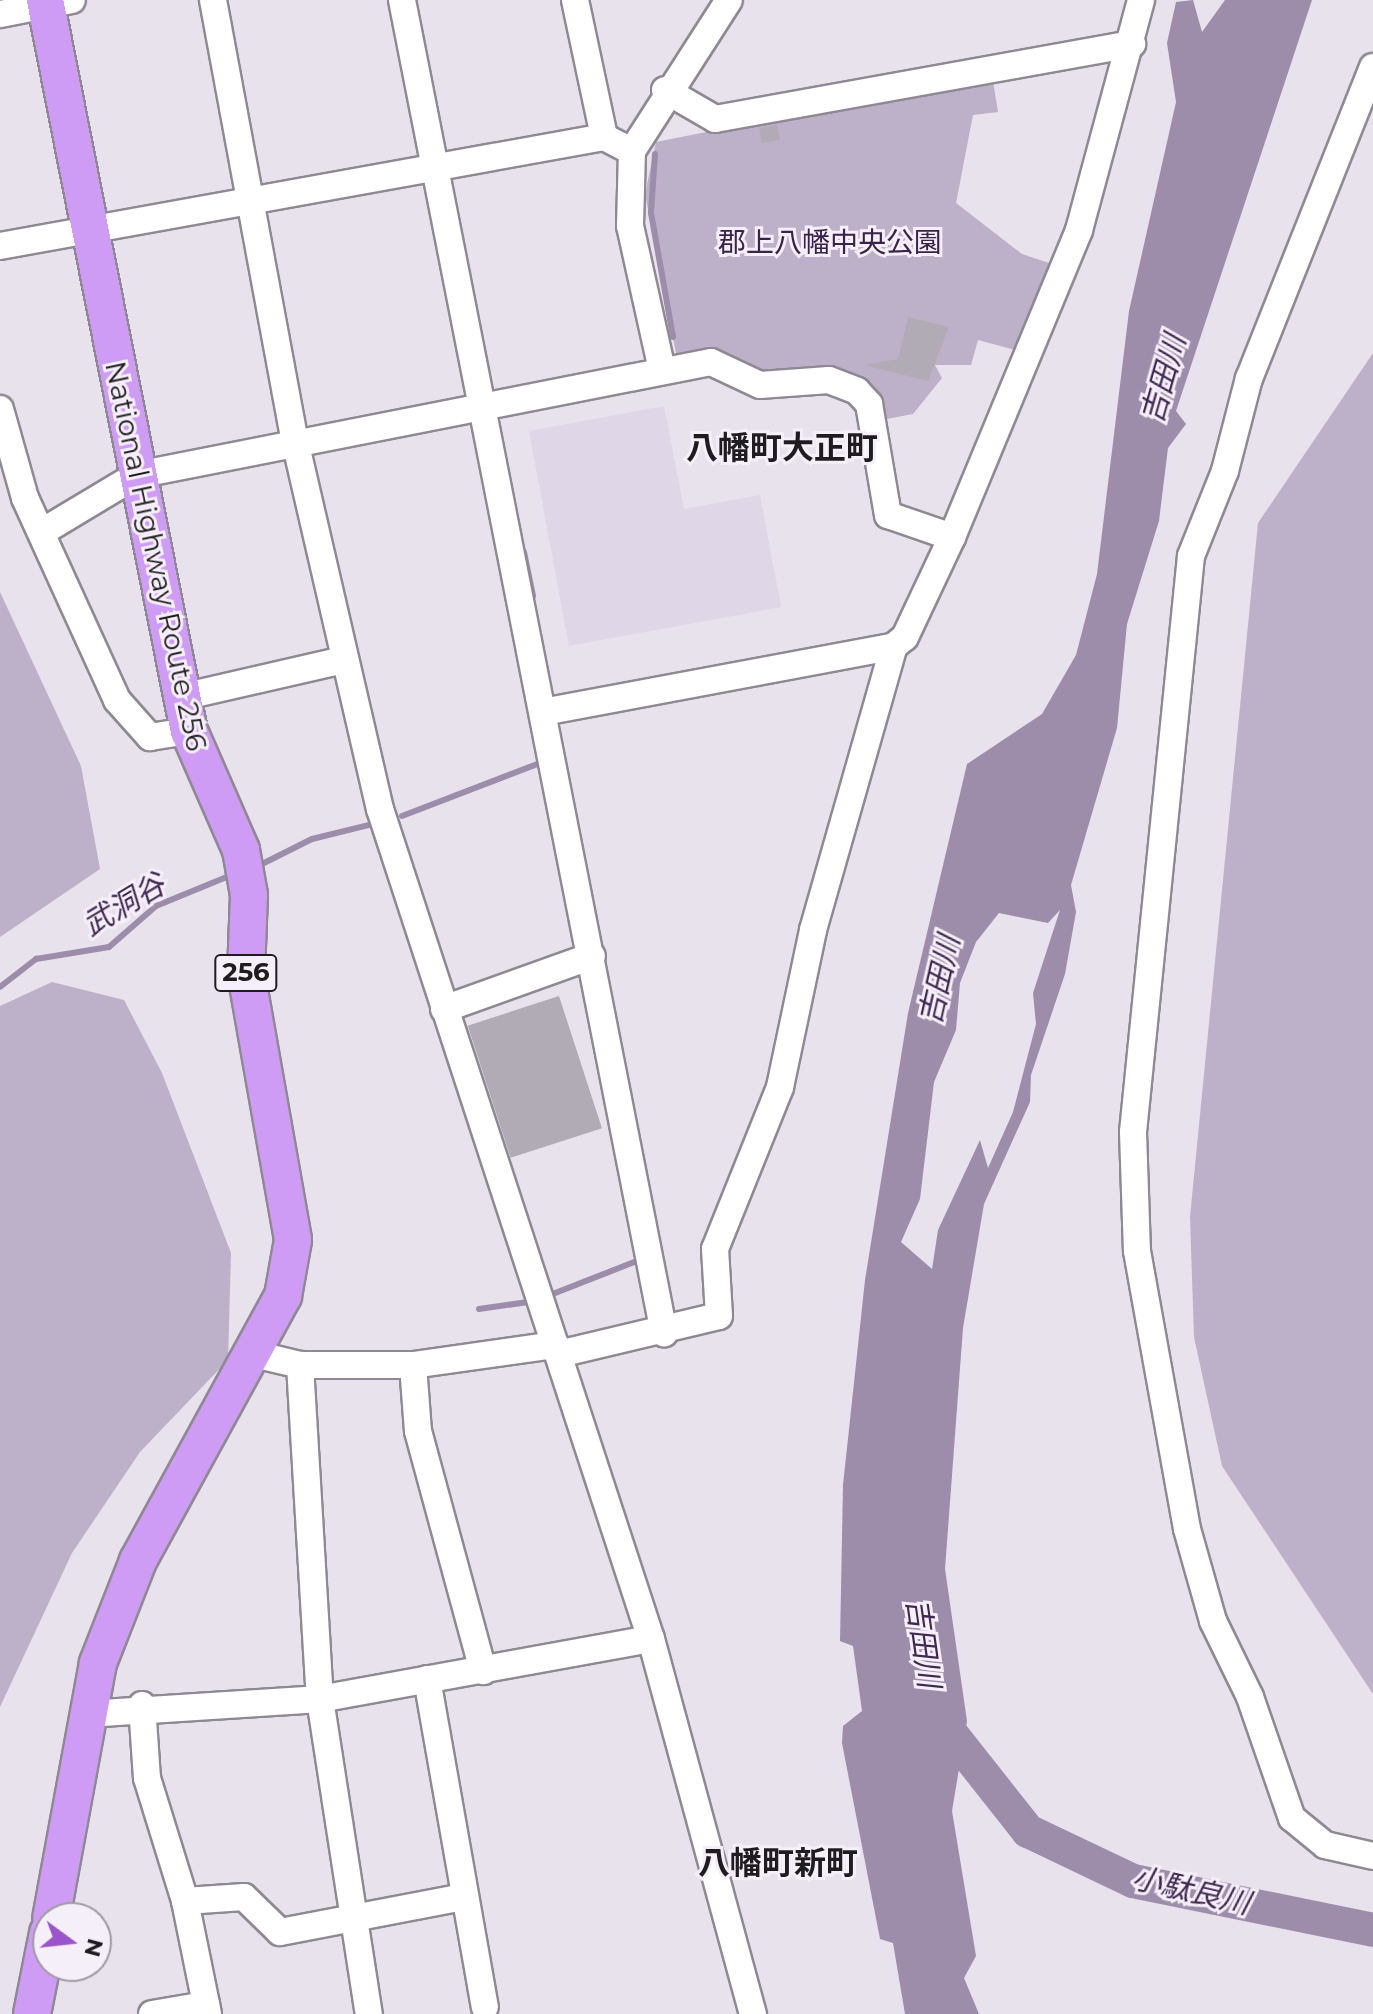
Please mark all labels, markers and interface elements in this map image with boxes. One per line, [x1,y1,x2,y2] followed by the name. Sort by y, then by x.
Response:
[718,225,942,259] park label: 郡上八幡中央公園
[1134,331,1194,427] water label: 吉田川
[98,358,214,754] street label: National Highway Route 256
[686,429,878,467] district label: 八幡町大正町
[76,866,172,944] water label: 武洞谷
[912,932,968,1028] water label: 吉田川
[214,951,278,995] road number: 256
[899,1596,947,1690] water label: 吉田川
[698,1844,858,1882] district label: 八幡町新町
[1128,1860,1254,1922] water label: 小駄良川
[32,1902,112,1982] north arrow
[78,1936,109,1960] text: N

